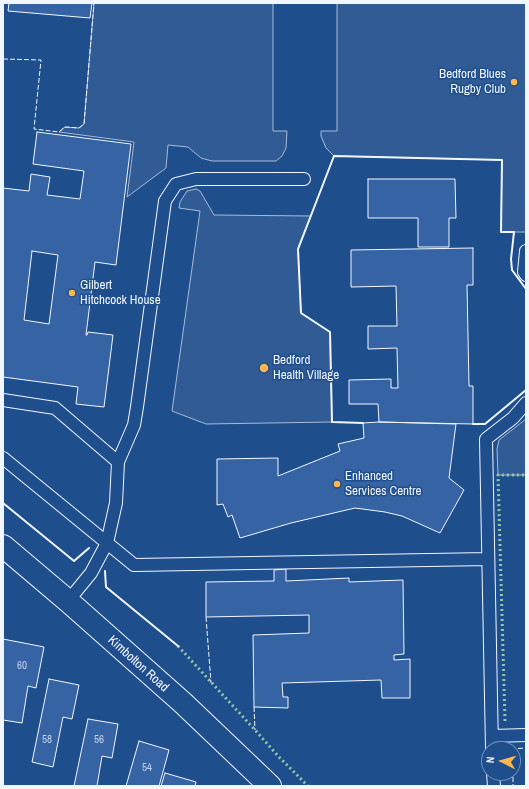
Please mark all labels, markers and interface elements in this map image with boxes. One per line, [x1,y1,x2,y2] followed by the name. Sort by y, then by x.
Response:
[439,67,506,98] place label: Bedford Blues Rugby Club
[509,77,519,87] marker: Bedford Blues Rugby Club
[80,278,161,309] place label: Gilbert Hitchcock House
[67,288,77,298] marker: Gilbert Hitchcock House
[273,353,339,384] place label: Bedford Health Village
[258,362,270,374] marker: Bedford Health Village
[345,469,421,500] place label: Enhanced Services Centre
[332,479,342,489] marker: Enhanced Services Centre
[104,633,172,695] street label: Kimbolton Road
[17,659,27,673] house number: 60
[42,733,52,747] house number: 58
[94,733,104,747] house number: 56
[481,741,521,781] north arrow
[483,756,497,764] text: N
[142,761,152,775] house number: 54

